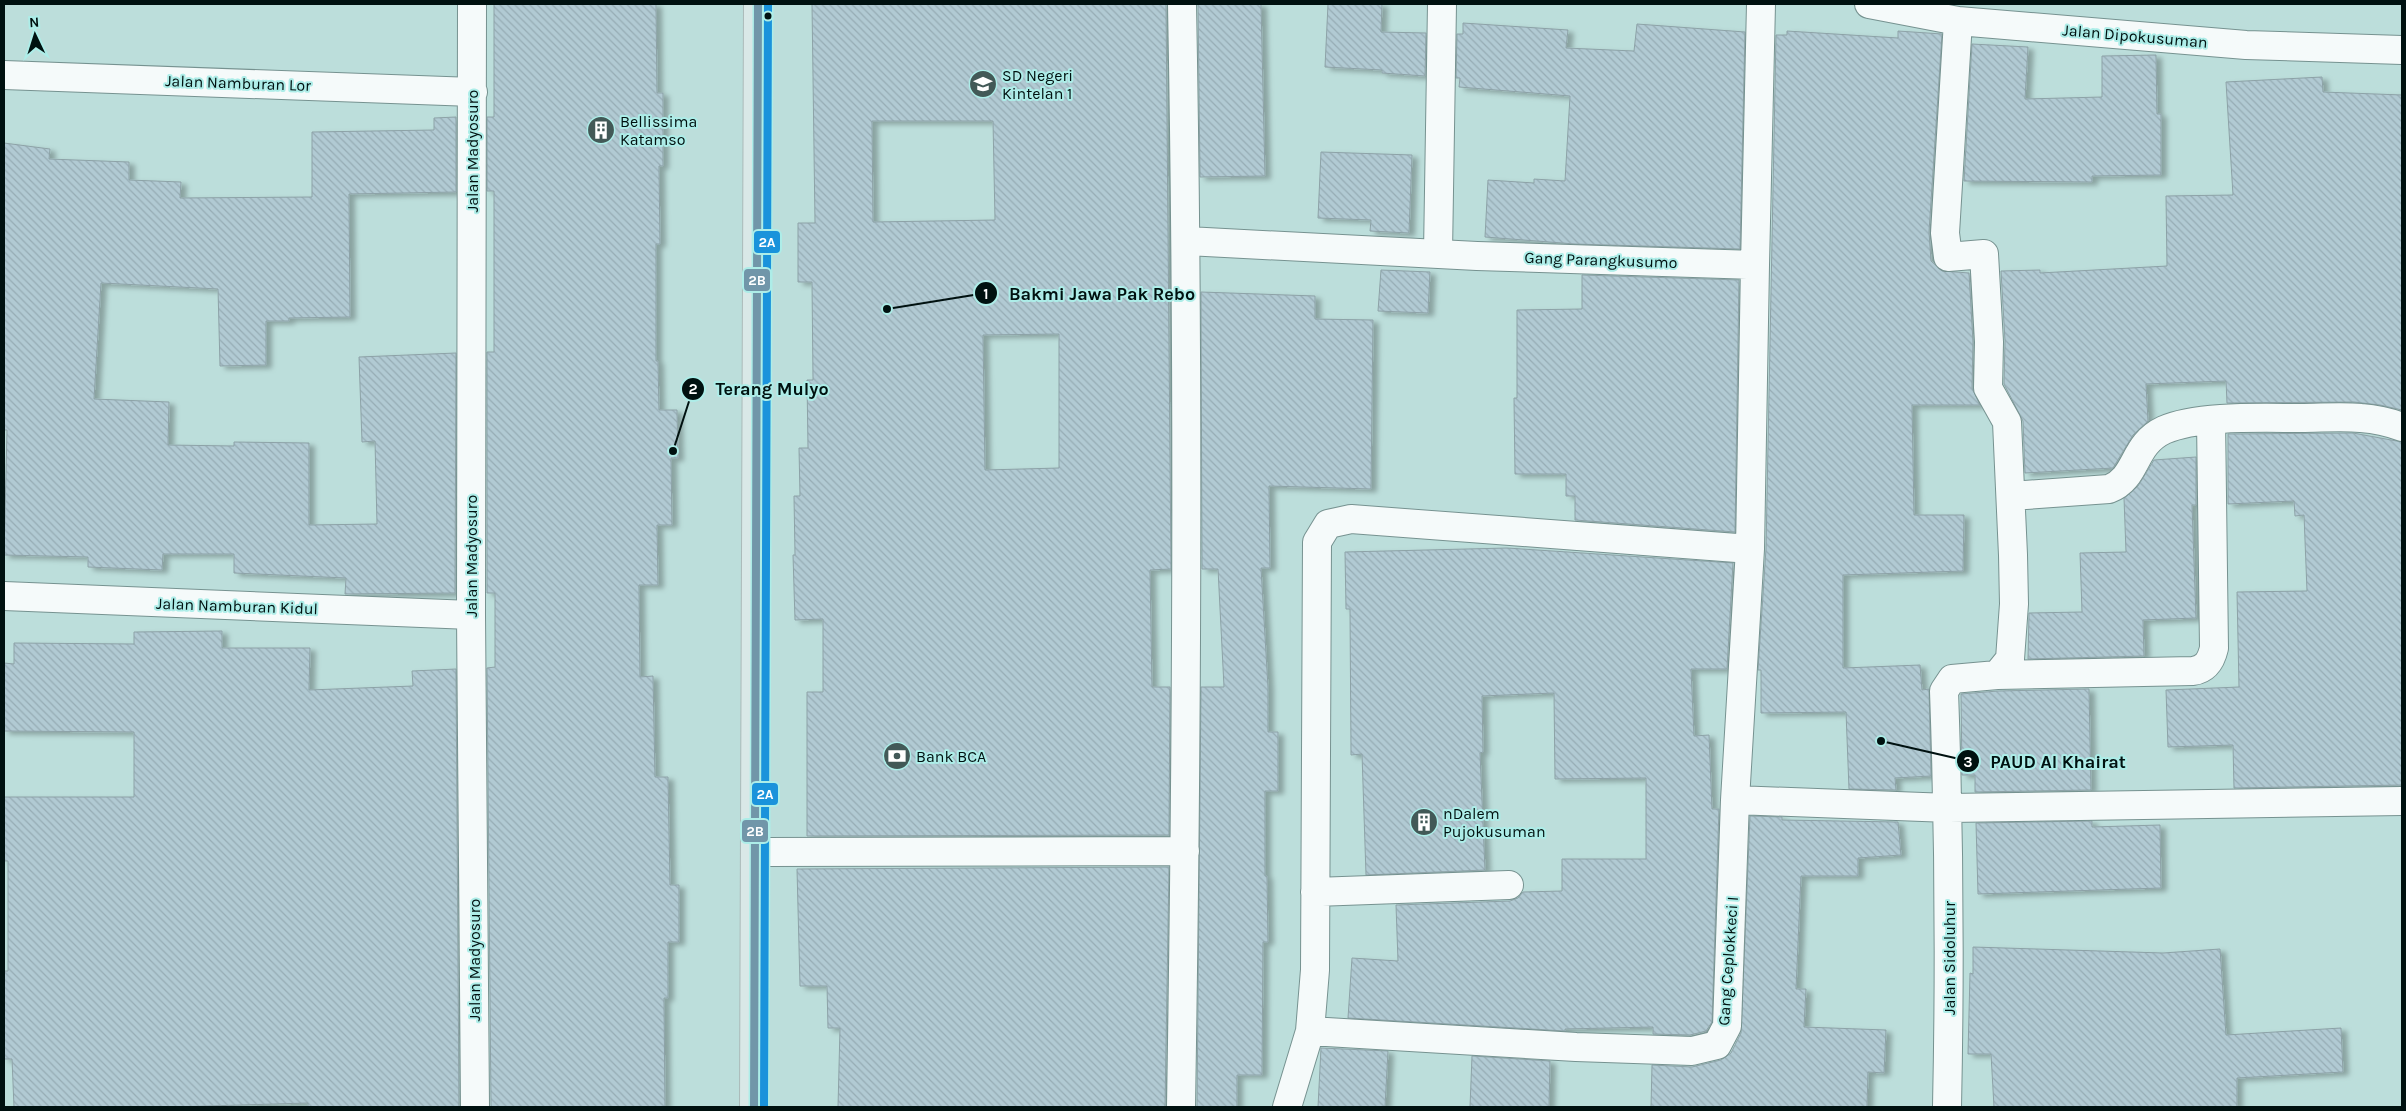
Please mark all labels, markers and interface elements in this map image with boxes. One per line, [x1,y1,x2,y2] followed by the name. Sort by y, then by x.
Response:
[10,10,60,60] north arrow
[763,11,773,21] unlabelled marker
[29,14,40,31] text: N
[2062,20,2208,52] street label: Jalan Dipokusuman
[1002,66,1073,103] place label: SD Negeri Kintelan 1
[968,69,998,99] school or university icon: SD Negeri Kintelan 1
[165,71,311,95] street label: Jalan Namburan Lor
[463,90,482,212] street label: Jalan Madyosuro
[620,112,697,149] place label: Bellissima Katamso
[586,115,616,145] building icon: Bellissima Katamso
[753,230,781,254] line badge: 2A
[758,234,776,251] text: 2A
[1524,248,1678,272] street label: Gang Parangkusumo
[743,268,771,292] line badge: 2B
[748,272,766,289] text: 2B
[973,277,1205,310] callout: Bakmi Jawa Pak Rebo
[1009,283,1195,305] text: Bakmi Jawa Pak Rebo
[983,285,989,303] text: 1
[681,372,839,405] callout: Terang Mulyo
[715,378,829,400] text: Terang Mulyo
[688,380,698,398] text: 2
[462,495,481,617] street label: Jalan Madyosuro
[156,594,318,618] street label: Jalan Namburan Kidul
[882,741,912,771] bank icon: Bank BCA
[1956,745,2136,778] callout: PAUD Al Khairat
[916,747,986,766] place label: Bank BCA
[1990,751,2126,773] text: PAUD Al Khairat
[1963,753,1973,771] text: 3
[751,782,779,806] line badge: 2A
[756,786,774,803] text: 2A
[1443,804,1546,841] place label: nDalem Pujokusuman
[1409,807,1439,837] building icon: nDalem Pujokusuman
[741,819,769,843] line badge: 2B
[746,823,764,840] text: 2B
[1714,896,1742,1026] street label: Gang Ceplokkeci I
[465,899,484,1021] street label: Jalan Madyosuro
[1940,901,1959,1015] street label: Jalan Sidoluhur

